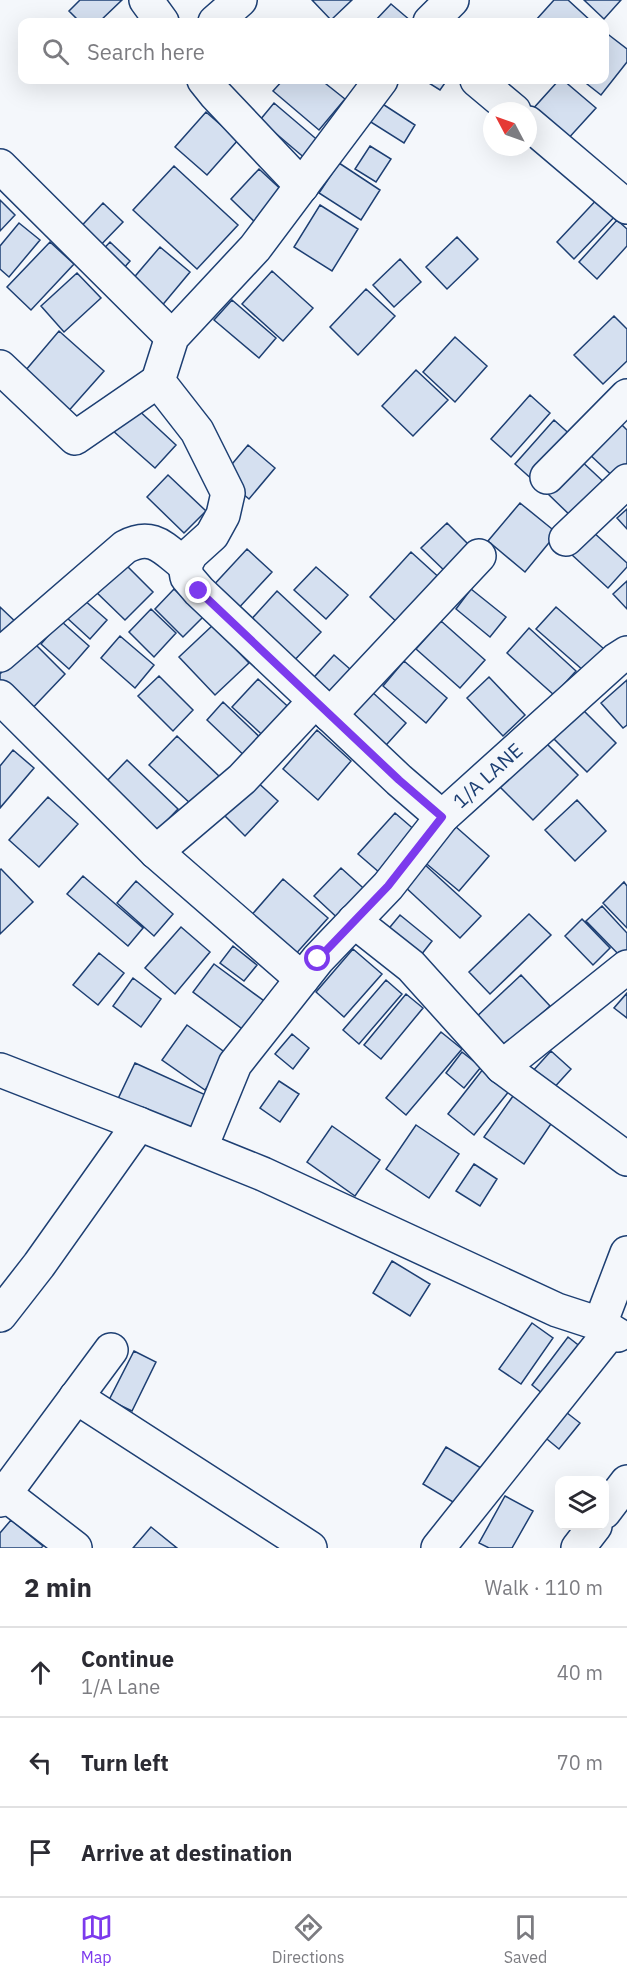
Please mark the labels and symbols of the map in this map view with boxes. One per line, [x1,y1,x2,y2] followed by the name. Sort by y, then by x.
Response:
[483,102,537,156] north arrow
[185,577,211,603] route end
[447,737,528,814] street label: 1/A LANE
[304,945,330,971] route start

